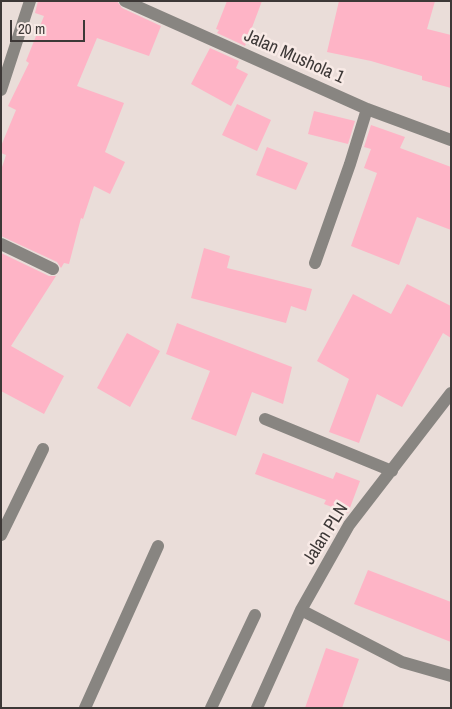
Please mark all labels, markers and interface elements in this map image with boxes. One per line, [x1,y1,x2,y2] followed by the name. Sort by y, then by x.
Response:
[12,10,88,42] scale bar
[18,18,45,39] text: 20 m
[241,25,347,89] street label: Jalan Mushola 1
[299,499,353,569] street label: Jalan PLN

